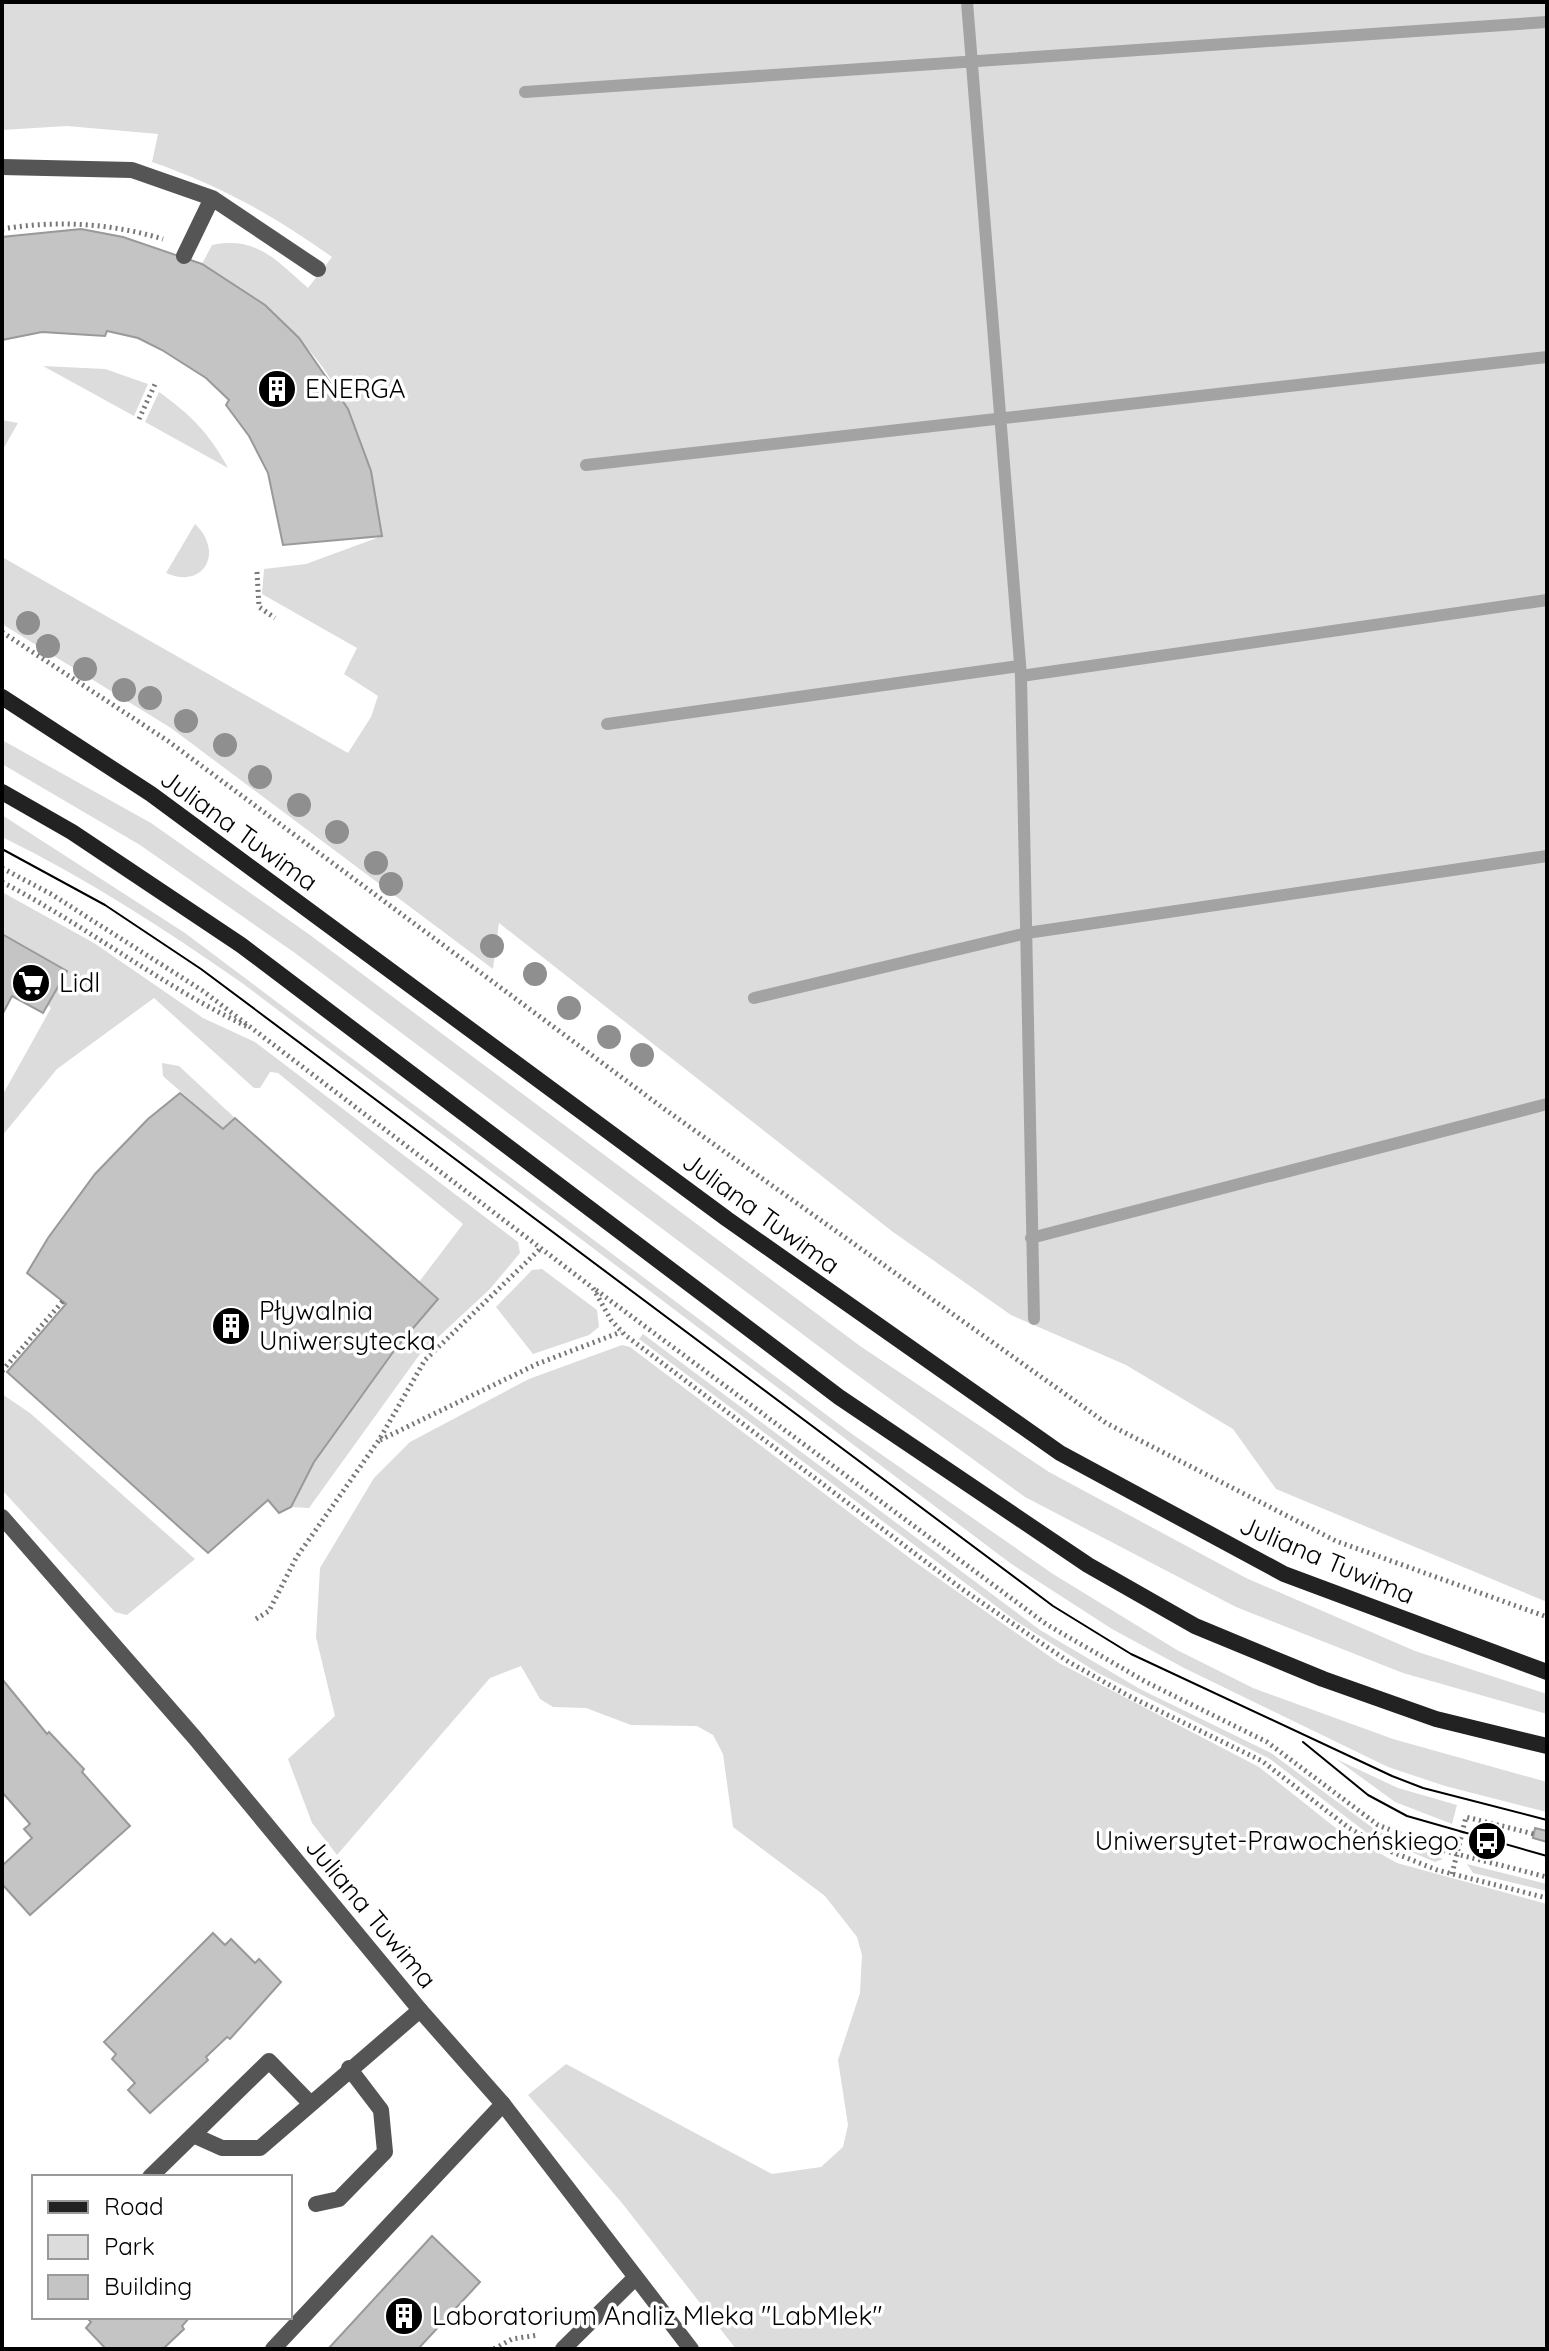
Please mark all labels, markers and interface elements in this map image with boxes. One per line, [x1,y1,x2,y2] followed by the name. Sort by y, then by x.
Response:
[256,368,298,410] building icon: ENERGA
[305,372,406,405] place label: ENERGA
[154,761,325,898] street label: Juliana Tuwima
[10,962,52,1004] supermarket icon: Lidl
[59,966,100,999] place label: Lidl
[676,1144,847,1281] street label: Juliana Tuwima
[259,1294,436,1357] place label: Pływalnia Uniwersytecka
[210,1305,252,1347] building icon: Pływalnia Uniwersytecka
[1235,1508,1420,1611] street label: Juliana Tuwima
[1466,1820,1508,1862] bus stop icon: Uniwersytet-Prawocheńskiego
[1095,1824,1459,1857] place label: Uniwersytet-Prawocheńskiego
[299,1831,444,1995] street label: Juliana Tuwima
[32,2175,292,2319] legend
[104,2191,164,2221] text: Road
[104,2231,155,2261] text: Park
[104,2271,192,2301] text: Building
[383,2295,425,2337] building icon: Laboratorium Analiz Mleka "LabMlek"
[432,2299,882,2332] place label: Laboratorium Analiz Mleka "LabMlek"

